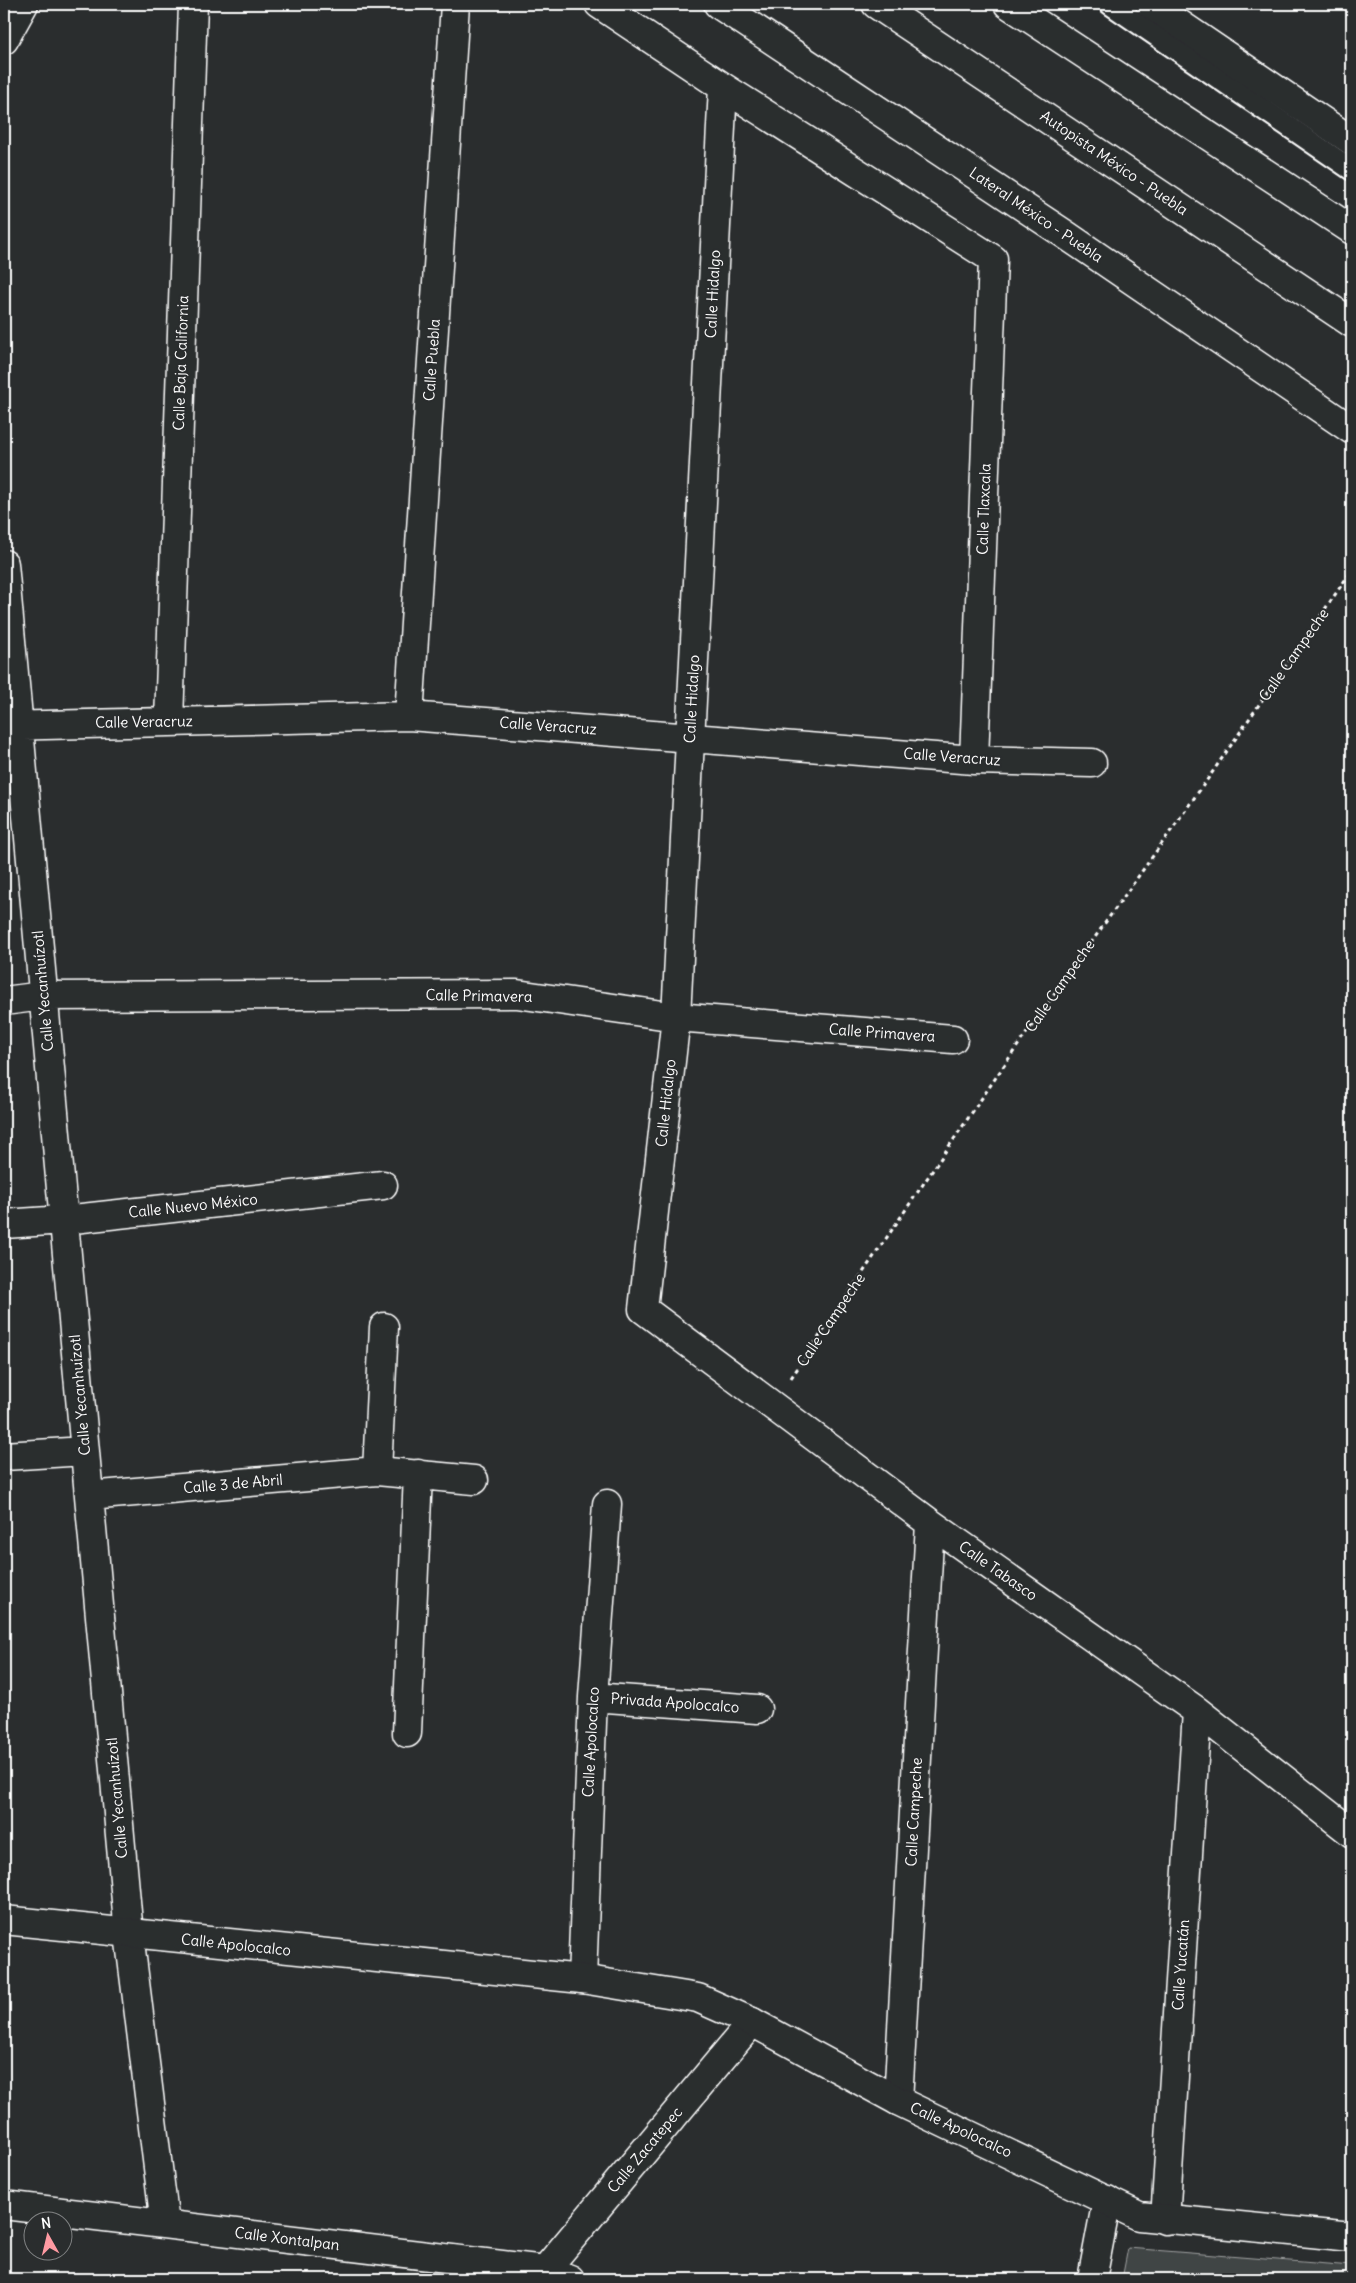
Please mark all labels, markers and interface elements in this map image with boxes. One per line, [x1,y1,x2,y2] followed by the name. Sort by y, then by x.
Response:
[1037,106,1192,219] street label: Autopista México - Puebla
[966,163,1107,267] street label: Lateral México - Puebla
[701,249,724,339] street label: Calle Hidalgo
[169,295,192,431] street label: Calle Baja California
[419,318,444,402] street label: Calle Puebla
[972,462,995,555] street label: Calle Tlaxcala
[1254,605,1333,705] street label: Calle Campeche
[680,654,703,744] street label: Calle Hidalgo
[95,711,193,732] street label: Calle Veracruz
[499,713,597,738] street label: Calle Veracruz
[903,744,1001,769] street label: Calle Veracruz
[28,930,57,1052] street label: Calle Yecanhuízotl
[1020,936,1099,1036] street label: Calle Campeche
[425,985,533,1006] street label: Calle Primavera
[828,1019,936,1046] street label: Calle Primavera
[651,1058,680,1148] street label: Calle Hidalgo
[127,1189,258,1222] street label: Calle Nuevo México
[792,1269,869,1370] street label: Calle Campeche
[65,1334,94,1456] street label: Calle Yecanhuízotl
[182,1470,284,1497] street label: Calle 3 de Abril
[955,1537,1041,1605] street label: Calle Tabasco
[578,1686,603,1798] street label: Calle Apolocalco
[610,1689,740,1716] street label: Privada Apolocalco
[102,1737,131,1859] street label: Calle Yecanhuízotl
[901,1757,926,1867] street label: Calle Campeche
[1168,1918,1193,2011] street label: Calle Yucatán
[180,1929,292,1960] street label: Calle Apolocalco
[907,2098,1015,2161] street label: Calle Apolocalco
[603,2102,686,2197] street label: Calle Zacatepec
[22,2210,72,2260] north arrow
[40,2214,52,2233] text: N
[233,2223,341,2254] street label: Calle Xontalpan

